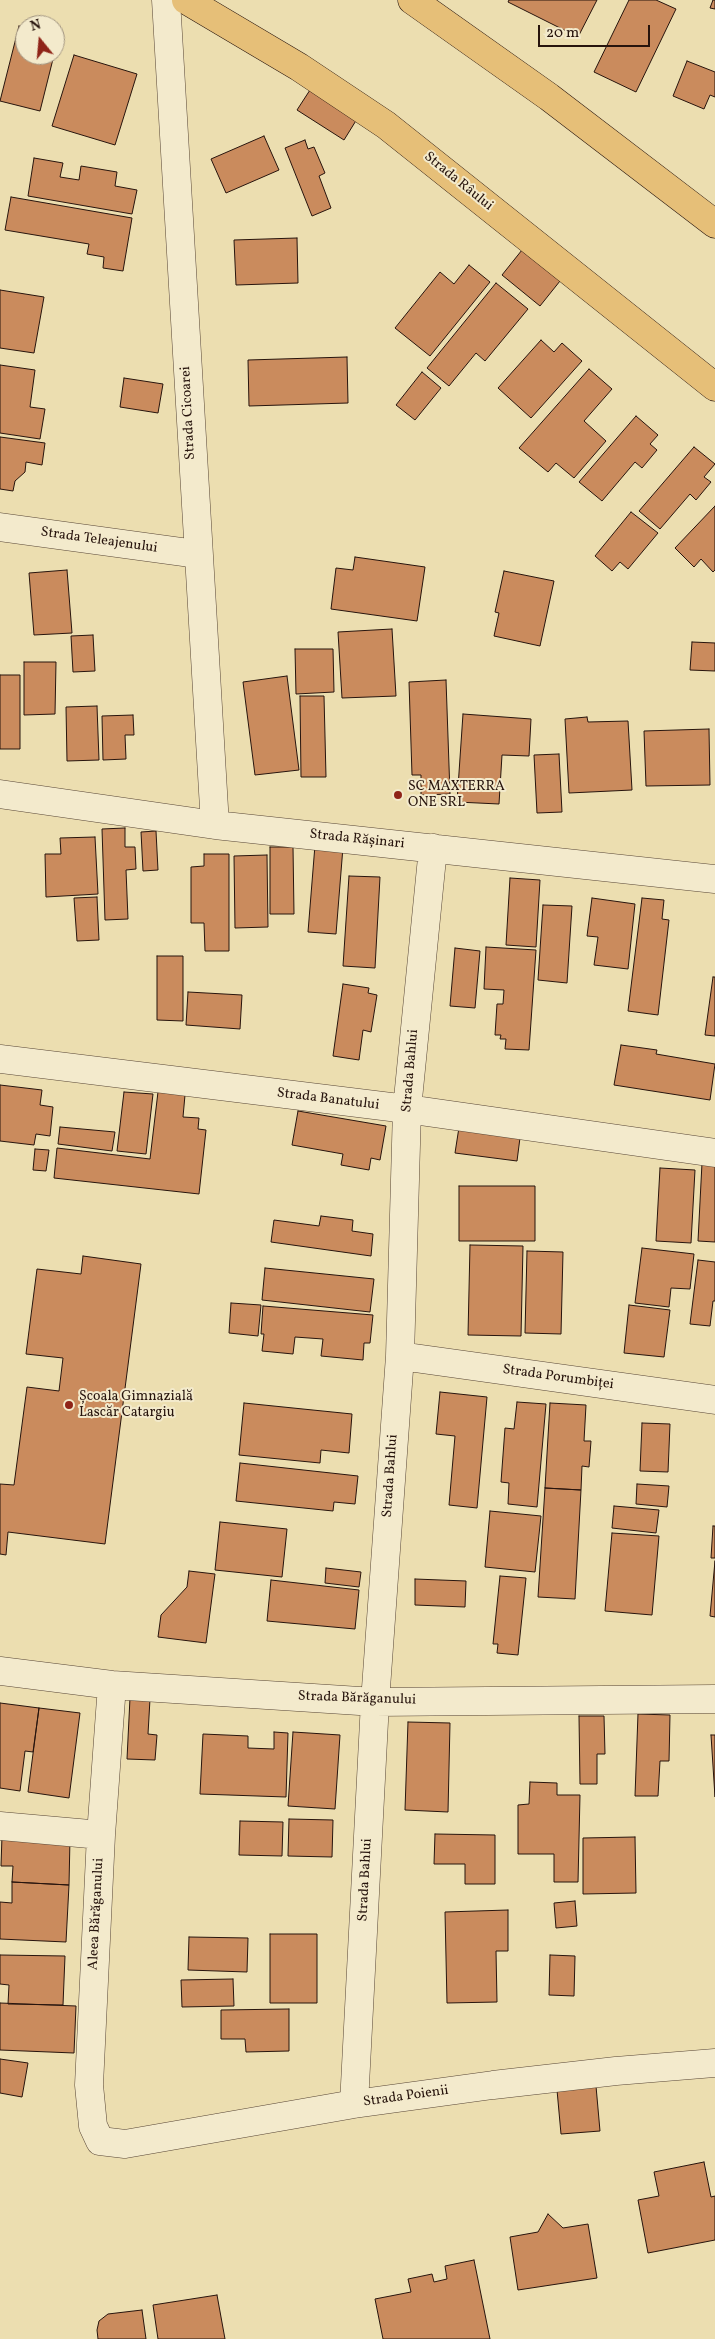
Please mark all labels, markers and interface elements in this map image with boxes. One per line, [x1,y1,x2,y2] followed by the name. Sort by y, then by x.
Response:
[15,15,65,65] north arrow
[540,15,652,47] scale bar
[28,16,43,37] text: N
[546,23,579,44] text: 20 m
[420,149,496,215] street label: Strada Râului
[178,366,200,460] street label: Strada Cicoarei
[39,524,159,558] street label: Strada Teleajenului
[408,779,505,812] place label: SC MAXTERRA ONE SRL
[392,789,404,801] marker: SC MAXTERRA ONE SRL
[309,827,405,853] street label: Strada Rășinari
[399,1029,423,1113] street label: Strada Bahlui
[276,1085,380,1115] street label: Strada Banatului
[501,1362,615,1394] street label: Strada Porumbiței
[79,1389,193,1421] place label: Școala Gimnazială Lascăr Catargiu
[63,1399,75,1411] marker: Școala Gimnazială Lascăr Catargiu
[380,1434,402,1518] street label: Strada Bahlui
[298,1689,416,1709] street label: Strada Bărăganului
[355,1838,377,1922] street label: Strada Bahlui
[86,1857,108,1971] street label: Aleea Bărăganului
[362,2083,450,2111] street label: Strada Poienii

